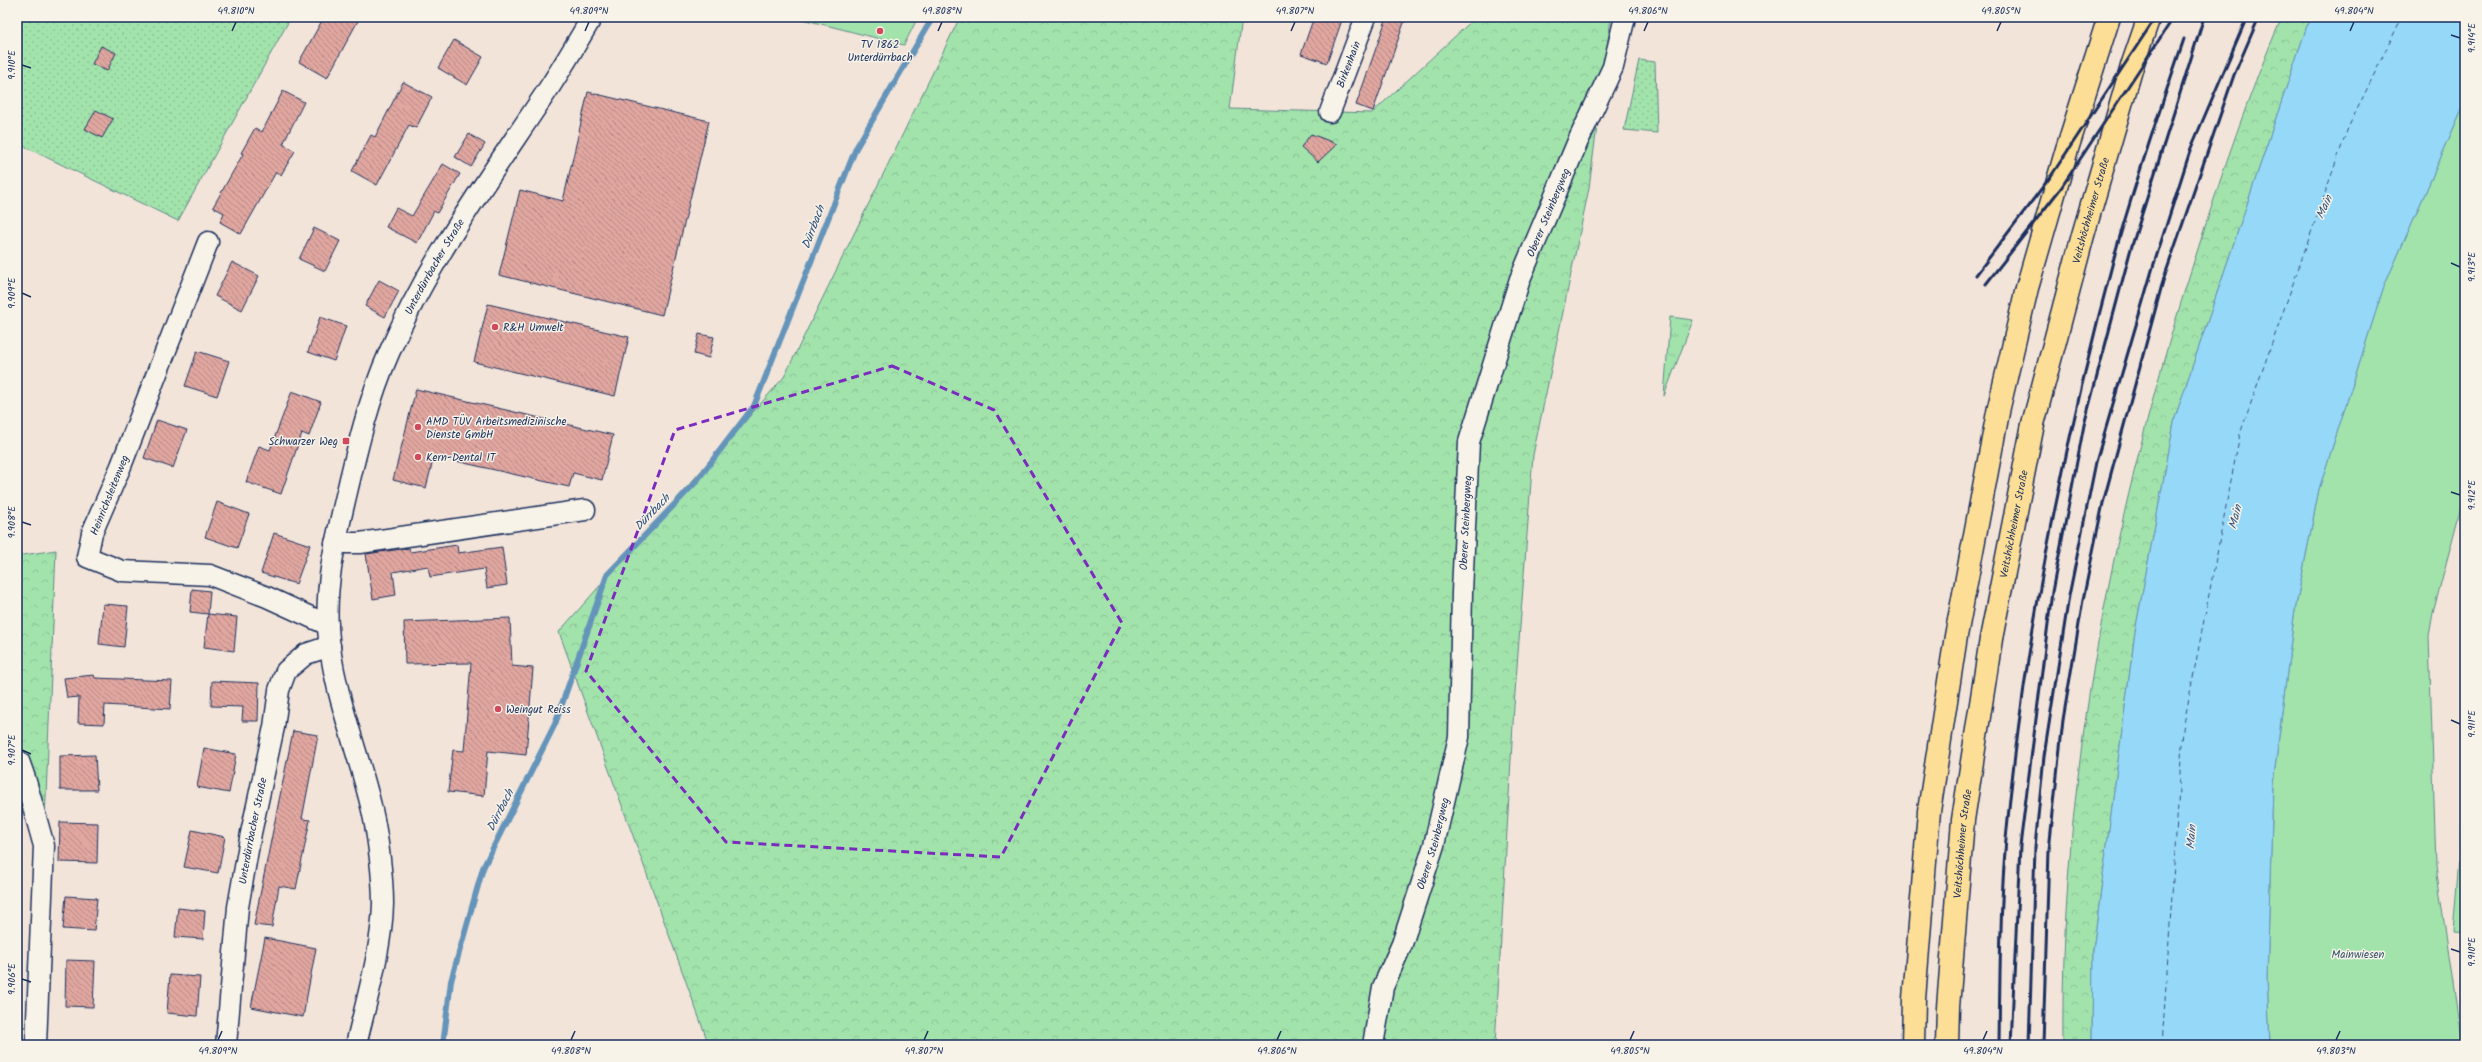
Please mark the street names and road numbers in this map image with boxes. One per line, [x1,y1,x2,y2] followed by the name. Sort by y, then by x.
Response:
[1332,39,1366,91] street label: Birkenhain
[2068,155,2115,266] street label: Veitshöchheimer Straße
[1522,166,1576,260] street label: Oberer Steinbergweg
[400,215,470,318] street label: Unterdürrbacher Straße
[86,452,134,538] street label: Heinrichsleitenweg
[1995,469,2034,580] street label: Veitshöchheimer Straße
[1455,475,1477,571] street label: Oberer Steinbergweg
[234,776,273,886] street label: Unterdürrbacher Straße
[1949,788,1978,899] street label: Veitshöchheimer Straße
[1412,796,1455,892] street label: Oberer Steinbergweg

